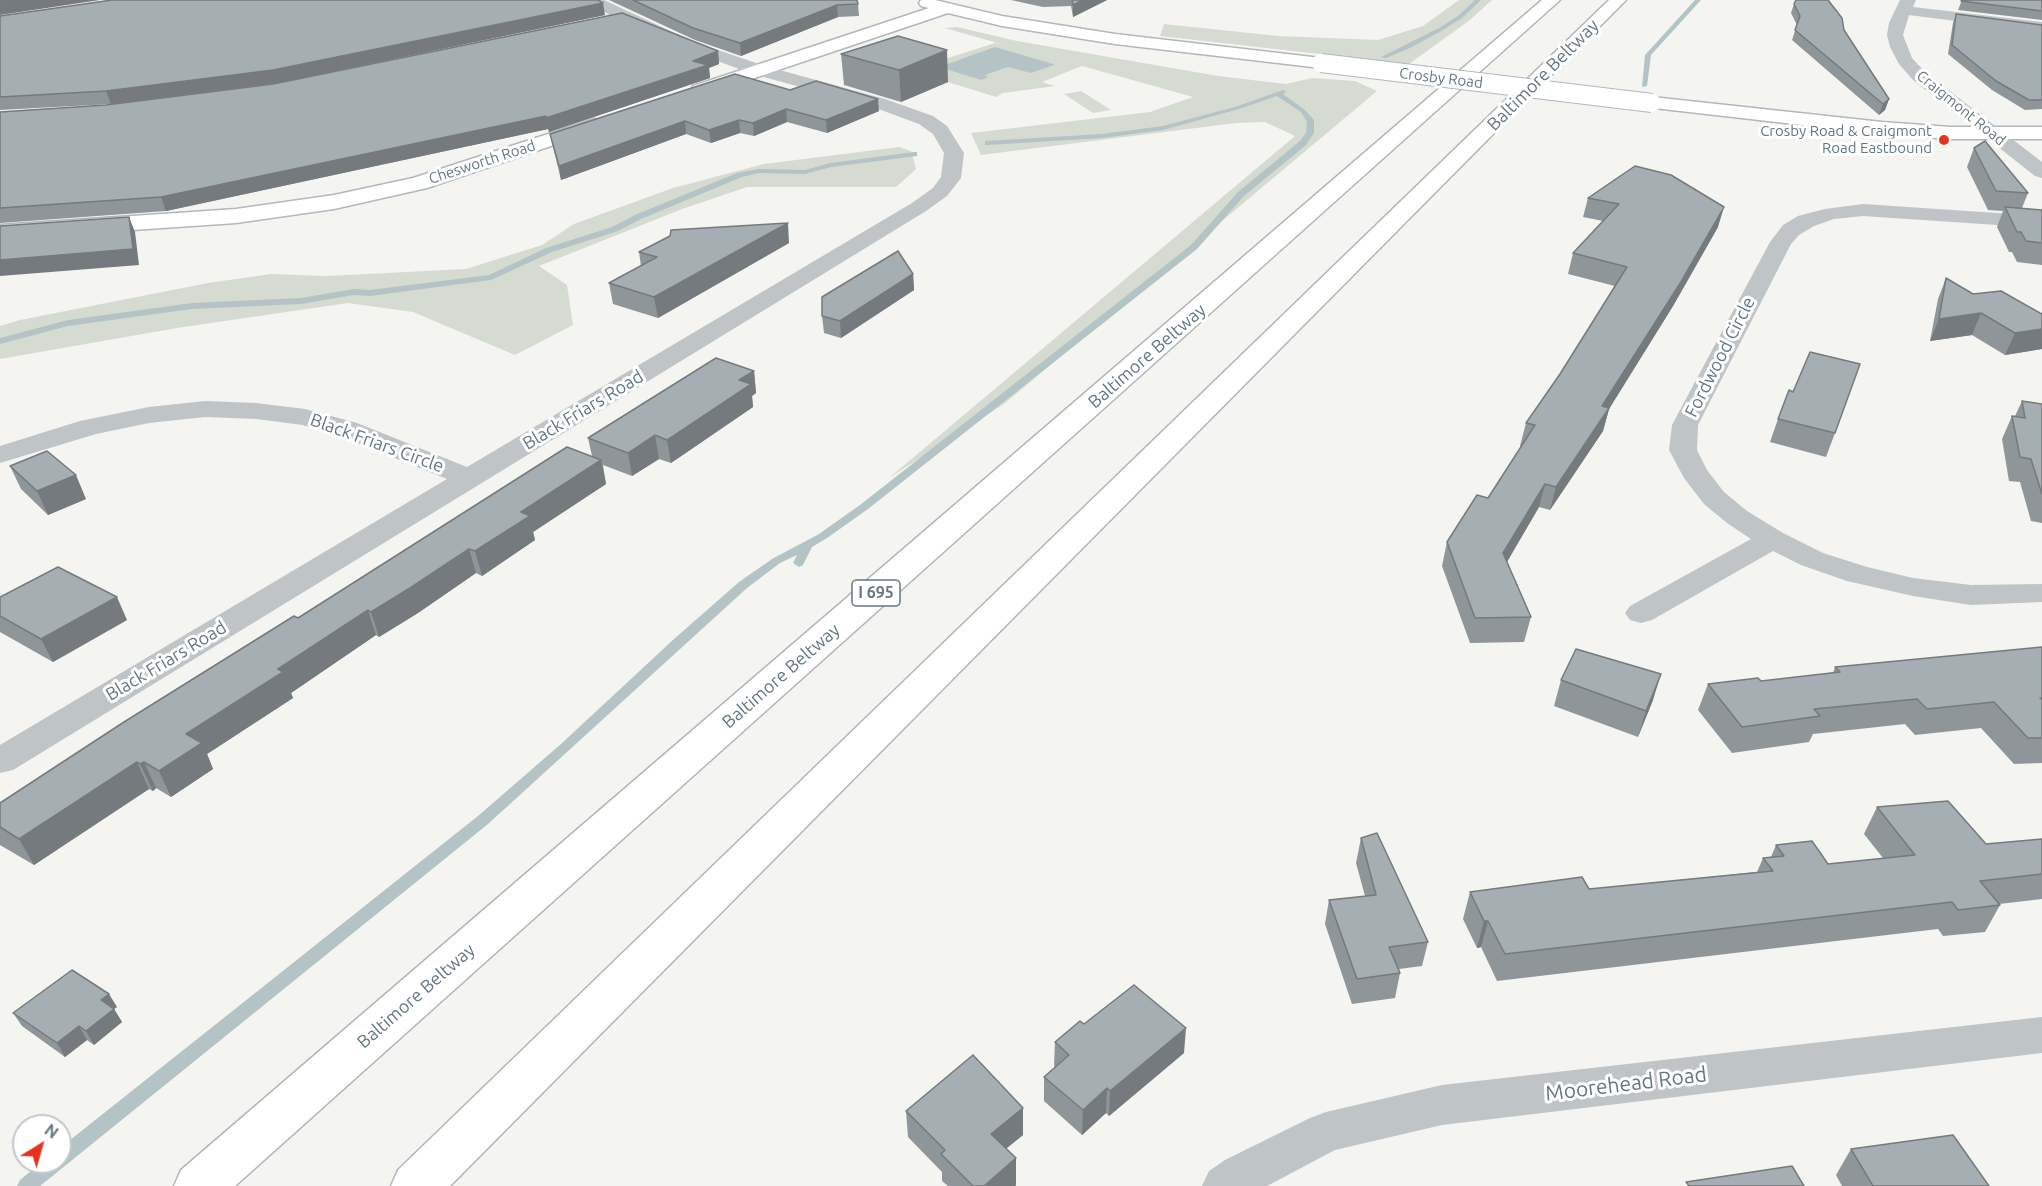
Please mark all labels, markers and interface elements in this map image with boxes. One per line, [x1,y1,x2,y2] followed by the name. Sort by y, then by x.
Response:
[1483,15,1603,135] street label: Baltimore Beltway
[1398,64,1484,92] street label: Crosby Road
[1913,67,2009,149] street label: Craigmont Road
[1760,122,1932,157] place label: Crosby Road & Craigmont Road Eastbound
[1937,133,1951,147] marker: Crosby Road & Craigmont Road Eastbound
[426,136,538,188] street label: Chesworth Road
[1680,293,1760,421] street label: Fordwood Circle
[1084,299,1210,413] street label: Baltimore Beltway
[519,365,647,455] street label: Black Friars Road
[307,409,447,477] street label: Black Friars Circle
[852,580,900,606] road number: I 695
[102,616,230,706] street label: Black Friars Road
[718,619,844,733] street label: Baltimore Beltway
[353,939,479,1053] street label: Baltimore Beltway
[1544,1062,1708,1106] street label: Moorehead Road
[12,1114,72,1174] north arrow
[41,1120,62,1142] text: N

